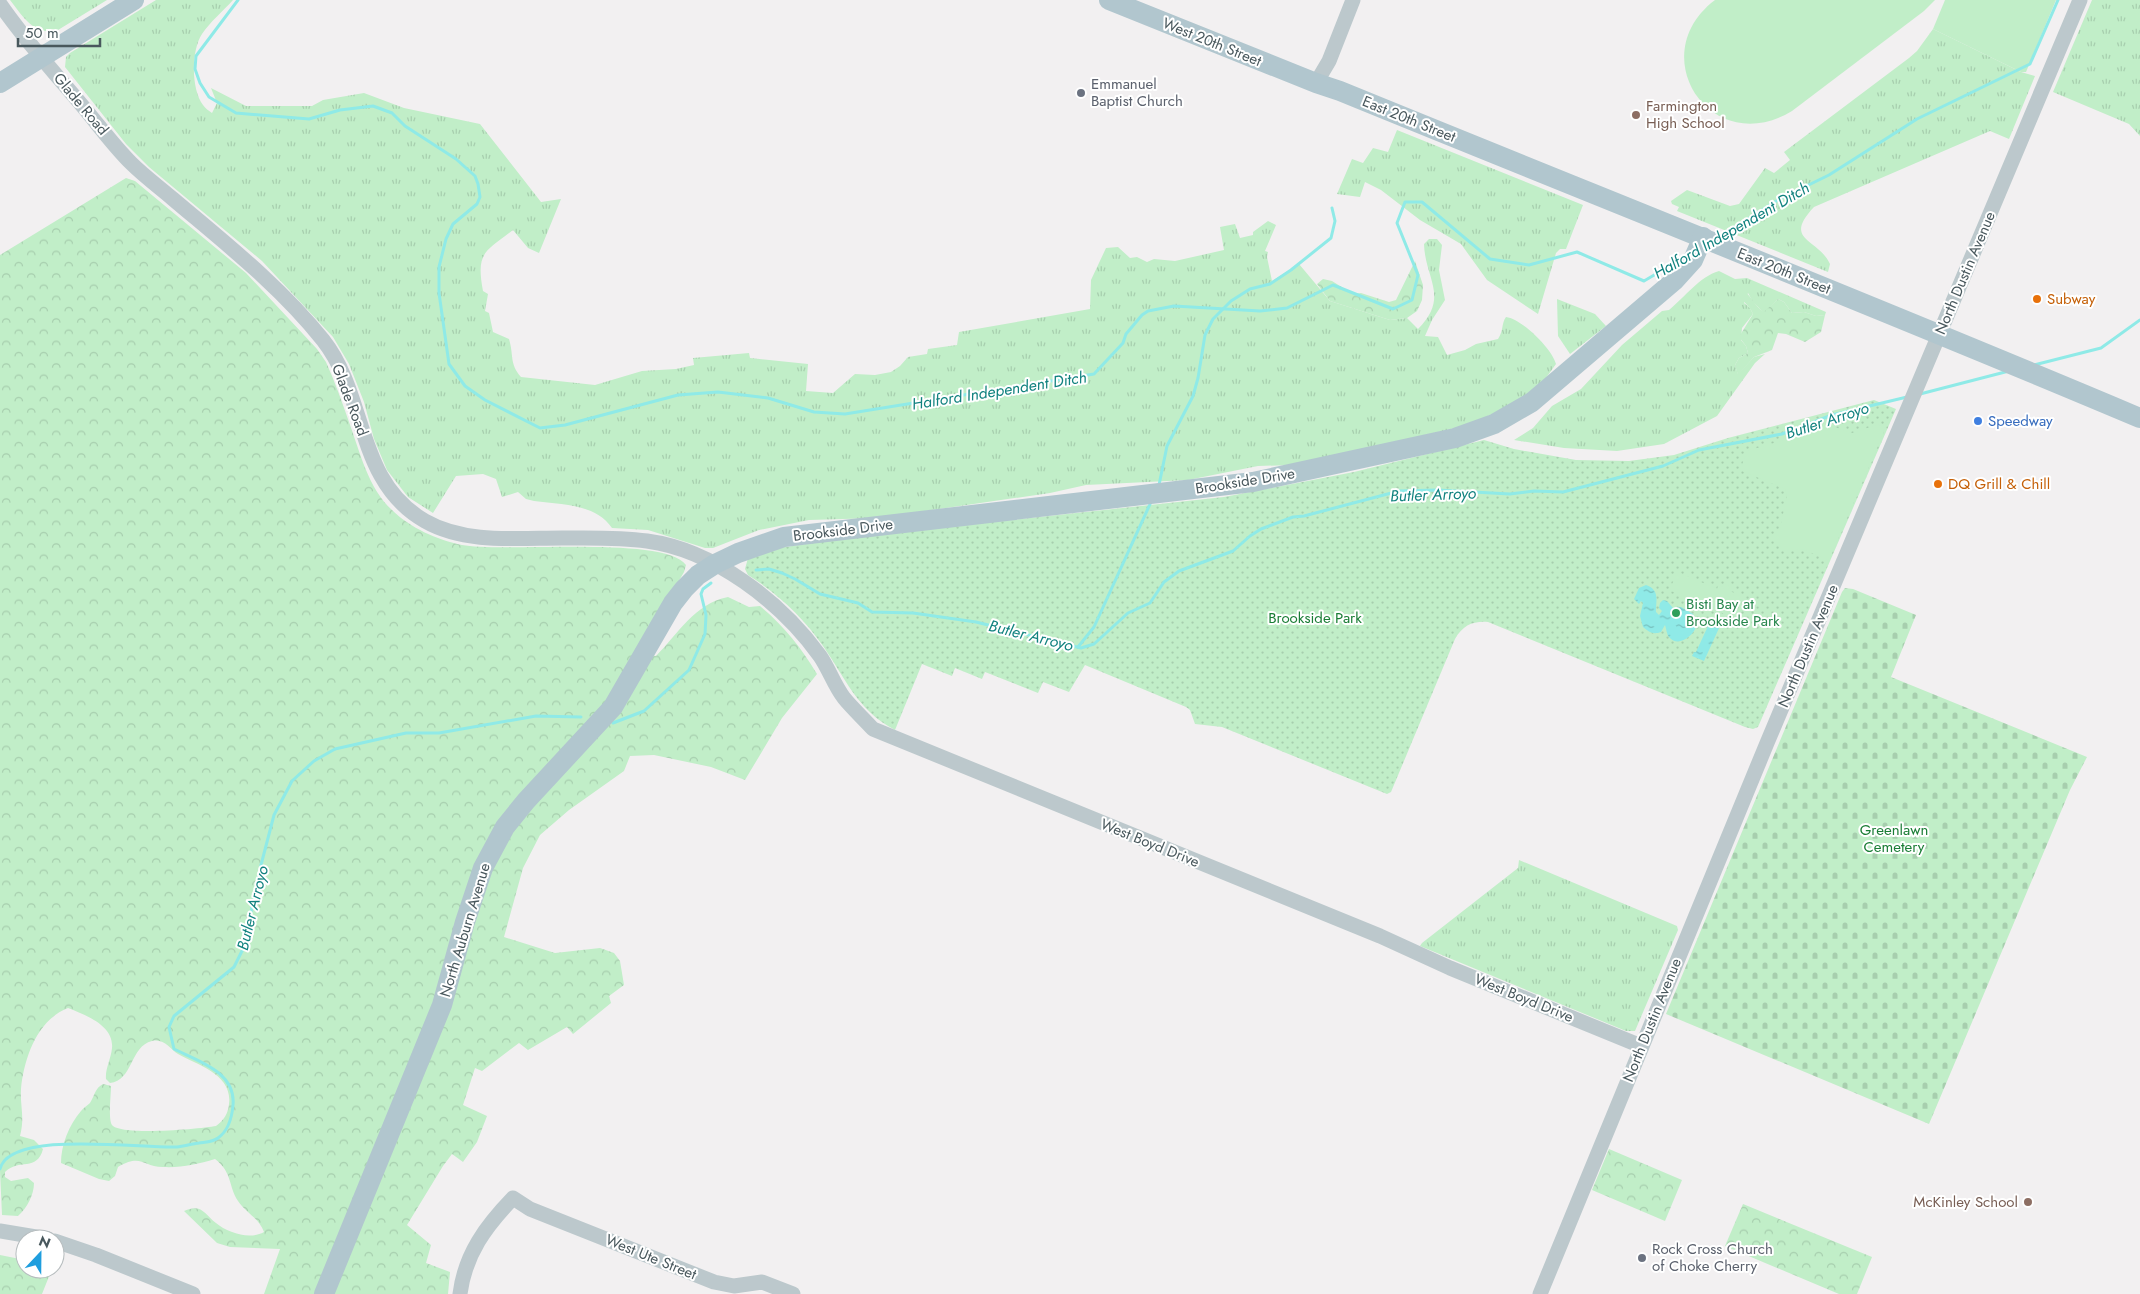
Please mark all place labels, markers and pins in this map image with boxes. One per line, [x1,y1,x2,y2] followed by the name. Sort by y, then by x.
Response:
[1091,73,1183,112] place label: Emmanuel Baptist Church
[1075,87,1087,99] marker: Emmanuel Baptist Church
[1646,95,1725,134] place label: Farmington High School
[1630,109,1642,121] marker: Farmington High School
[2047,288,2096,310] place label: Subway
[2031,293,2043,305] marker: Subway
[1988,410,2053,432] place label: Speedway
[1972,415,1984,427] marker: Speedway
[1948,473,2050,495] place label: DQ Grill & Chill
[1932,478,1944,490] marker: DQ Grill & Chill
[1686,593,1780,632] place label: Bisti Bay at Brookside Park
[1670,607,1682,619] marker: Bisti Bay at Brookside Park
[1913,1191,2018,1213] place label: McKinley School
[2022,1196,2034,1208] marker: McKinley School
[1652,1238,1773,1277] place label: Rock Cross Church of Choke Cherry
[1636,1252,1648,1264] marker: Rock Cross Church of Choke Cherry

